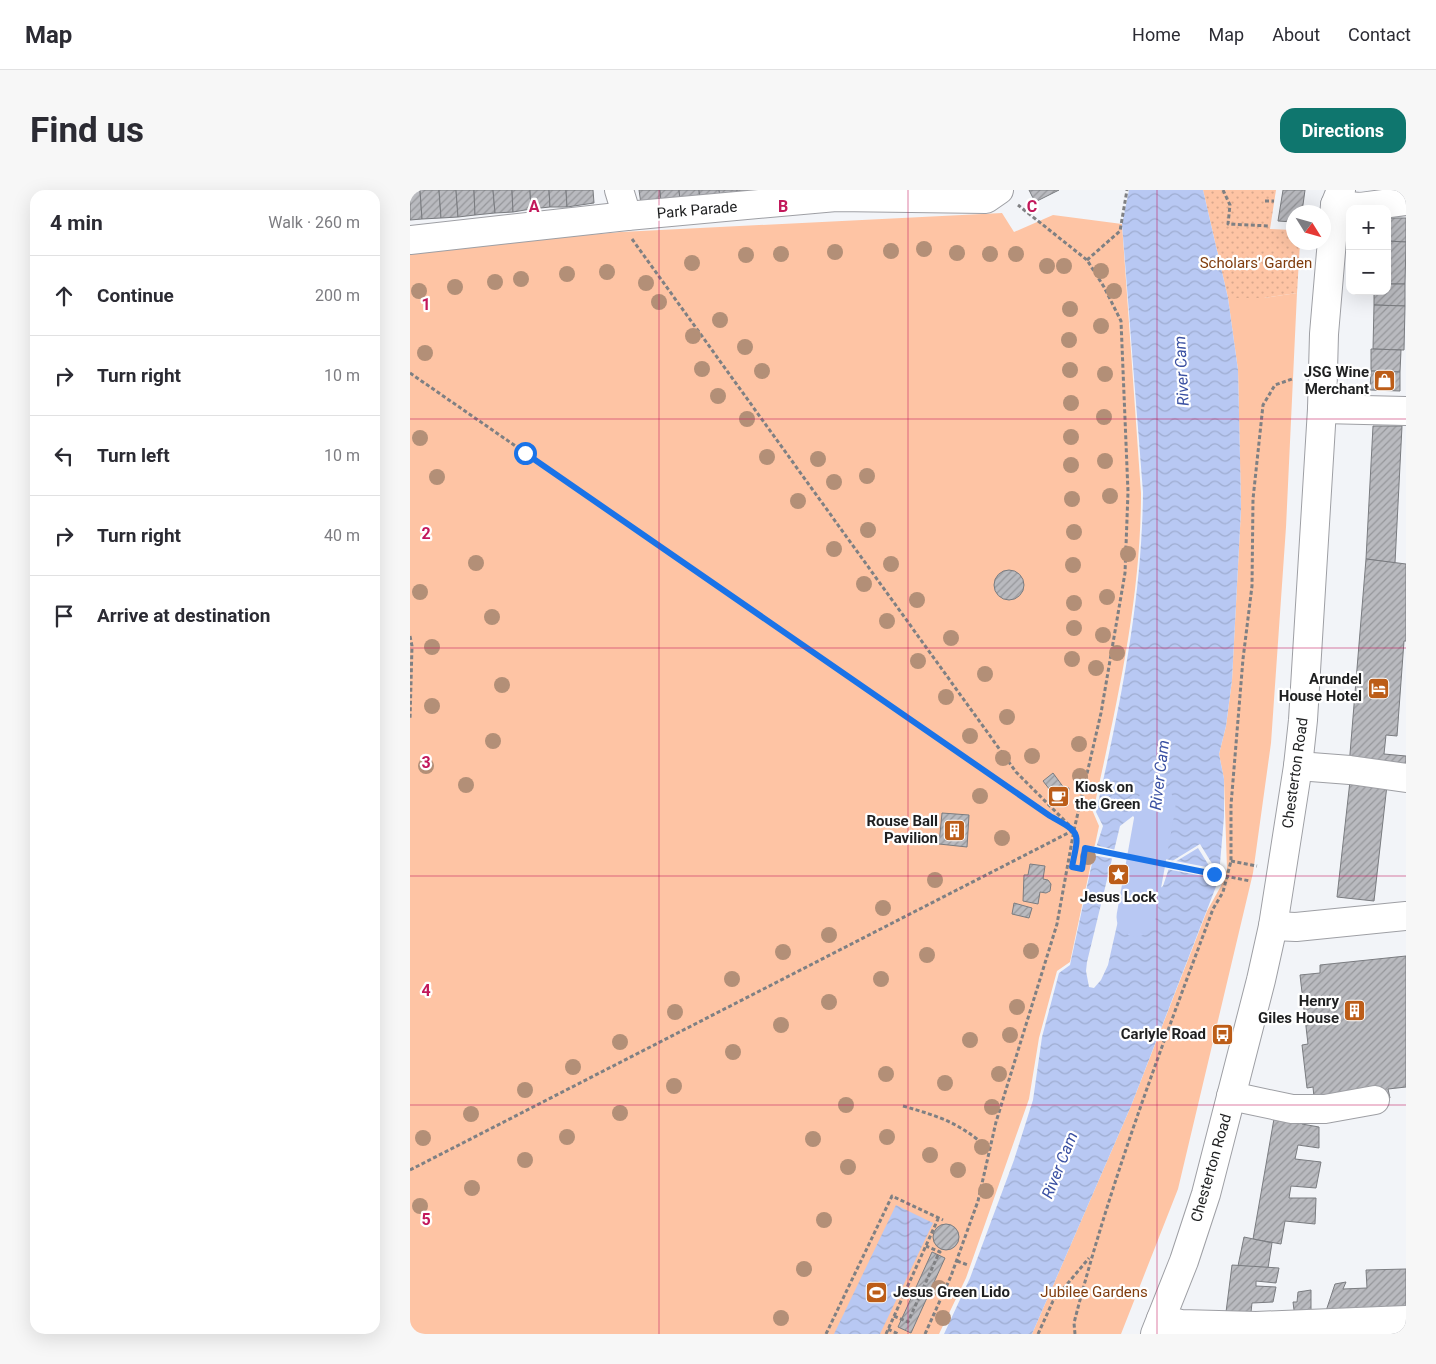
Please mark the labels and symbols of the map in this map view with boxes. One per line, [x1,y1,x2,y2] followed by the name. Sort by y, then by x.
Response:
[529,197,540,216] text: A
[778,197,788,216] text: B
[1027,197,1037,216] text: C
[656,198,738,222] street label: Park Parade
[1286,205,1331,250] north arrow
[1200,254,1312,272] park label: Scholars' Garden
[421,295,431,314] text: 1
[1170,335,1193,407] water label: River Cam
[1304,363,1369,398] place label: JSG Wine Merchant
[1373,369,1397,393] shop icon: JSG Wine Merchant
[514,442,537,465] route start
[421,524,431,543] text: 2
[1279,670,1362,705] place label: Arundel House Hotel
[1366,676,1390,700] hotel icon: Arundel House Hotel
[1278,716,1312,830] street label: Chesterton Road
[1146,739,1173,811] water label: River Cam
[421,753,431,772] text: 3
[1075,778,1141,813] place label: Kiosk on the Green
[1047,784,1071,808] cafe icon: Kiosk on the Green
[866,812,938,847] place label: Rouse Ball Pavilion
[942,818,966,842] building icon: Rouse Ball Pavilion
[1106,862,1130,886] place icon: Jesus Lock
[1203,863,1226,886] route end
[1080,888,1157,906] place label: Jesus Lock
[421,981,431,1000] text: 4
[1258,992,1339,1027] place label: Henry Giles House
[1343,998,1367,1022] building icon: Henry Giles House
[1210,1022,1234,1046] bus stop icon: Carlyle Road
[1121,1025,1206,1043] place label: Carlyle Road
[1187,1112,1235,1224] street label: Chesterton Road
[1037,1129,1081,1201] water label: River Cam
[421,1210,431,1229] text: 5
[865,1280,889,1304] sports icon: Jesus Green Lido
[893,1283,1010,1301] place label: Jesus Green Lido
[1040,1283,1148,1301] park label: Jubilee Gardens

